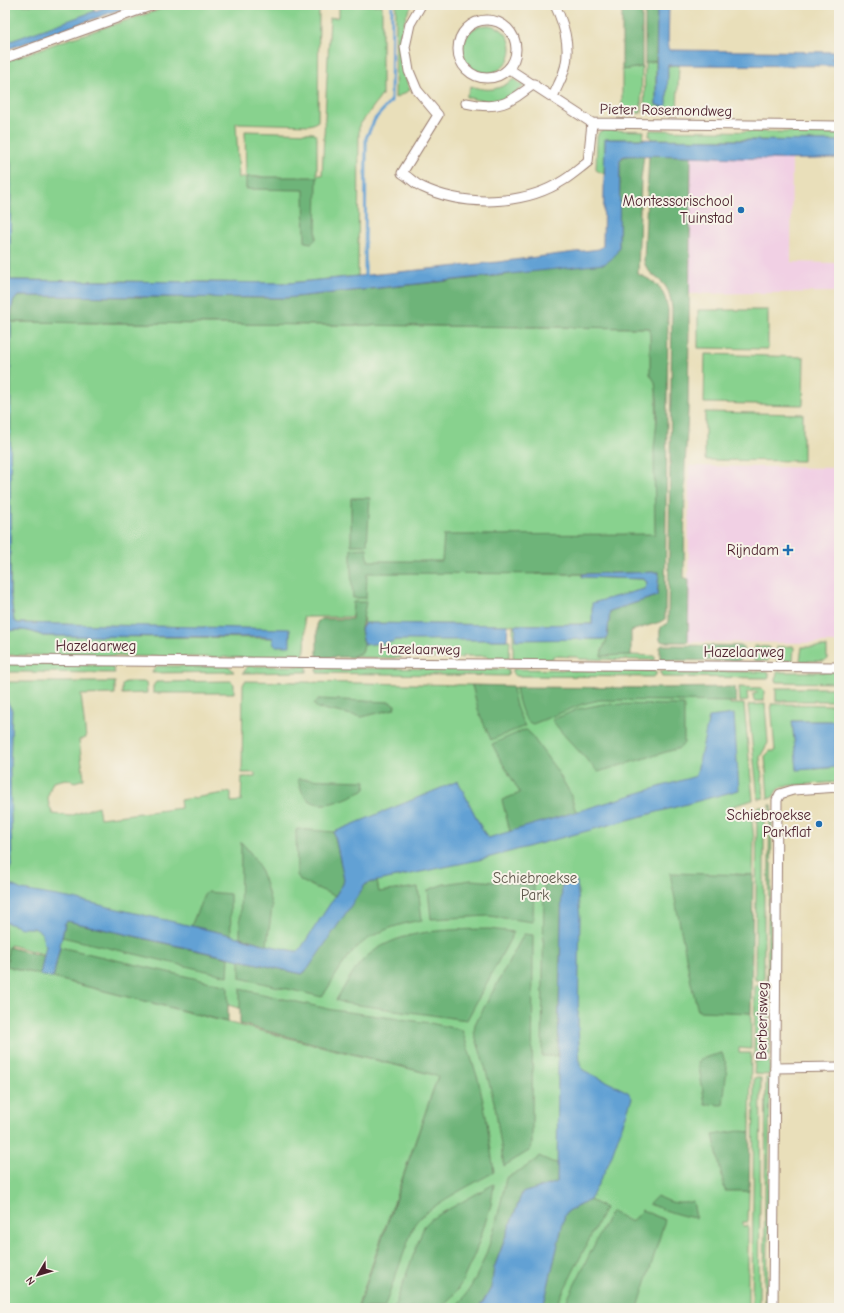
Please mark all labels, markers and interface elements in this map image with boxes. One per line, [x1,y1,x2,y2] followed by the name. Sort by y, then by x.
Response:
[599,100,733,120] street label: Pieter Rosemondweg
[622,192,733,227] place label: Montessorischool Tuinstad
[736,205,746,215] marker: Montessorischool Tuinstad
[727,541,779,559] place label: Rijndam
[782,544,794,556] marker: Rijndam
[55,637,137,655] street label: Hazelaarweg
[379,639,461,659] street label: Hazelaarweg
[703,643,785,661] street label: Hazelaarweg
[726,806,812,841] place label: Schiebroekse Parkflat
[814,819,824,829] marker: Schiebroekse Parkflat
[493,869,578,904] park label: Schiebroekse Park
[752,982,772,1060] street label: Berberisweg
[18,1255,58,1295] north arrow
[23,1274,38,1288] text: N

